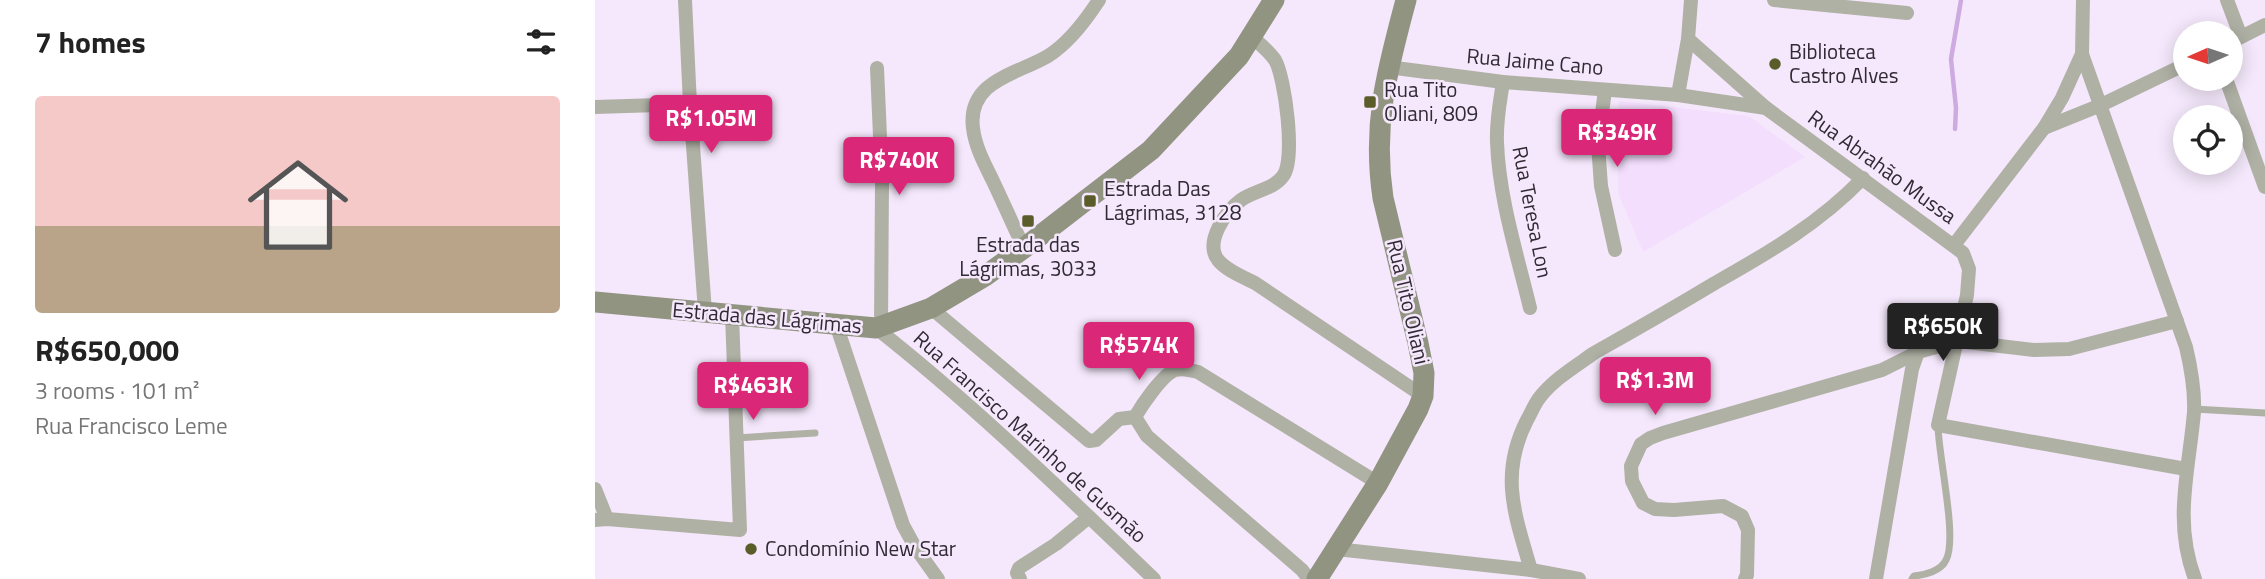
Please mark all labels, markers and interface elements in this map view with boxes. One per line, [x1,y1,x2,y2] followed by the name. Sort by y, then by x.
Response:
[35,19,146,65] text: 7 homes
[2173,21,2243,91] north arrow
[2173,21,2243,175] map controls
[522,23,560,61] icon: filters
[1789,35,1899,91] place label: Biblioteca Castro Alves
[1465,39,1605,83] street label: Rua Jaime Cano
[1767,56,1783,72] marker: Biblioteca Castro Alves
[1384,73,1478,129] place label: Rua Tito Oliani, 809
[1362,94,1378,110] marker: Rua Tito Oliani, 809
[646,96,776,155] pin: R$1.05M
[665,100,757,135] text: R$1.05M
[1802,101,1964,231] street label: Rua Abrahão Mussa
[2173,105,2243,175] button: locate
[1560,110,1674,169] pin: R$349K
[1577,114,1657,149] text: R$349K
[842,138,956,197] pin: R$740K
[235,142,361,268] icon: home
[859,142,939,177] text: R$740K
[1505,143,1561,281] street label: Rua Teresa Lon
[1104,172,1242,228] place label: Estrada Das Lágrimas, 3128
[1082,193,1098,209] marker: Estrada Das Lágrimas, 3128
[1020,213,1036,229] marker: Estrada das Lágrimas, 3033
[959,228,1097,284] place label: Estrada das Lágrimas, 3033
[1379,236,1439,368] street label: Rua Tito Oliani
[671,293,863,341] street label: Estrada das Lágrimas
[1886,304,2000,363] pin: R$650K
[1903,308,1983,343] text: R$650K
[907,322,1155,550] street label: Rua Francisco Marinho de Gusmão
[1082,322,1196,382] pin: R$574K
[35,327,179,373] text: R$650,000
[1099,327,1179,362] text: R$574K
[1598,358,1712,417] pin: R$1.3M
[696,362,810,422] pin: R$463K
[1616,362,1694,397] text: R$1.3M
[713,367,793,402] text: R$463K
[35,373,199,408] text: 3 rooms · 101 m²
[35,408,228,443] text: Rua Francisco Leme
[765,532,956,564] place label: Condomínio New Star
[743,541,759,557] marker: Condomínio New Star

